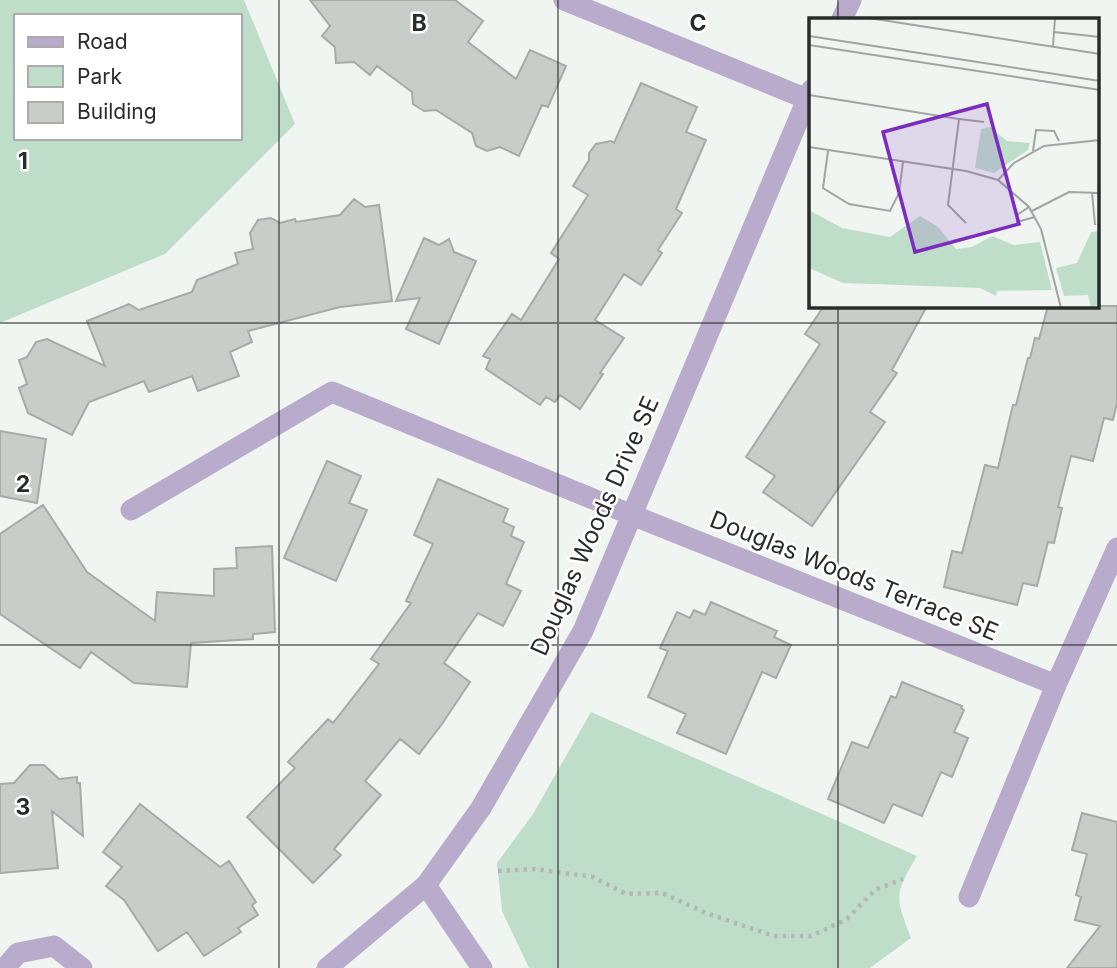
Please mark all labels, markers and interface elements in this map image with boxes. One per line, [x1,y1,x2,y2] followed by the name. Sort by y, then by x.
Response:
[411,9,427,37] text: B
[689,9,707,37] text: C
[14,14,242,140] legend
[809,18,1100,308] inset map
[77,29,128,54] text: Road
[77,64,122,89] text: Park
[77,99,157,124] text: Building
[18,147,28,175] text: 1
[524,392,665,660] street label: Douglas Woods Drive SE
[16,470,30,498] text: 2
[706,504,1003,647] street label: Douglas Woods Terrace SE
[16,793,30,821] text: 3

